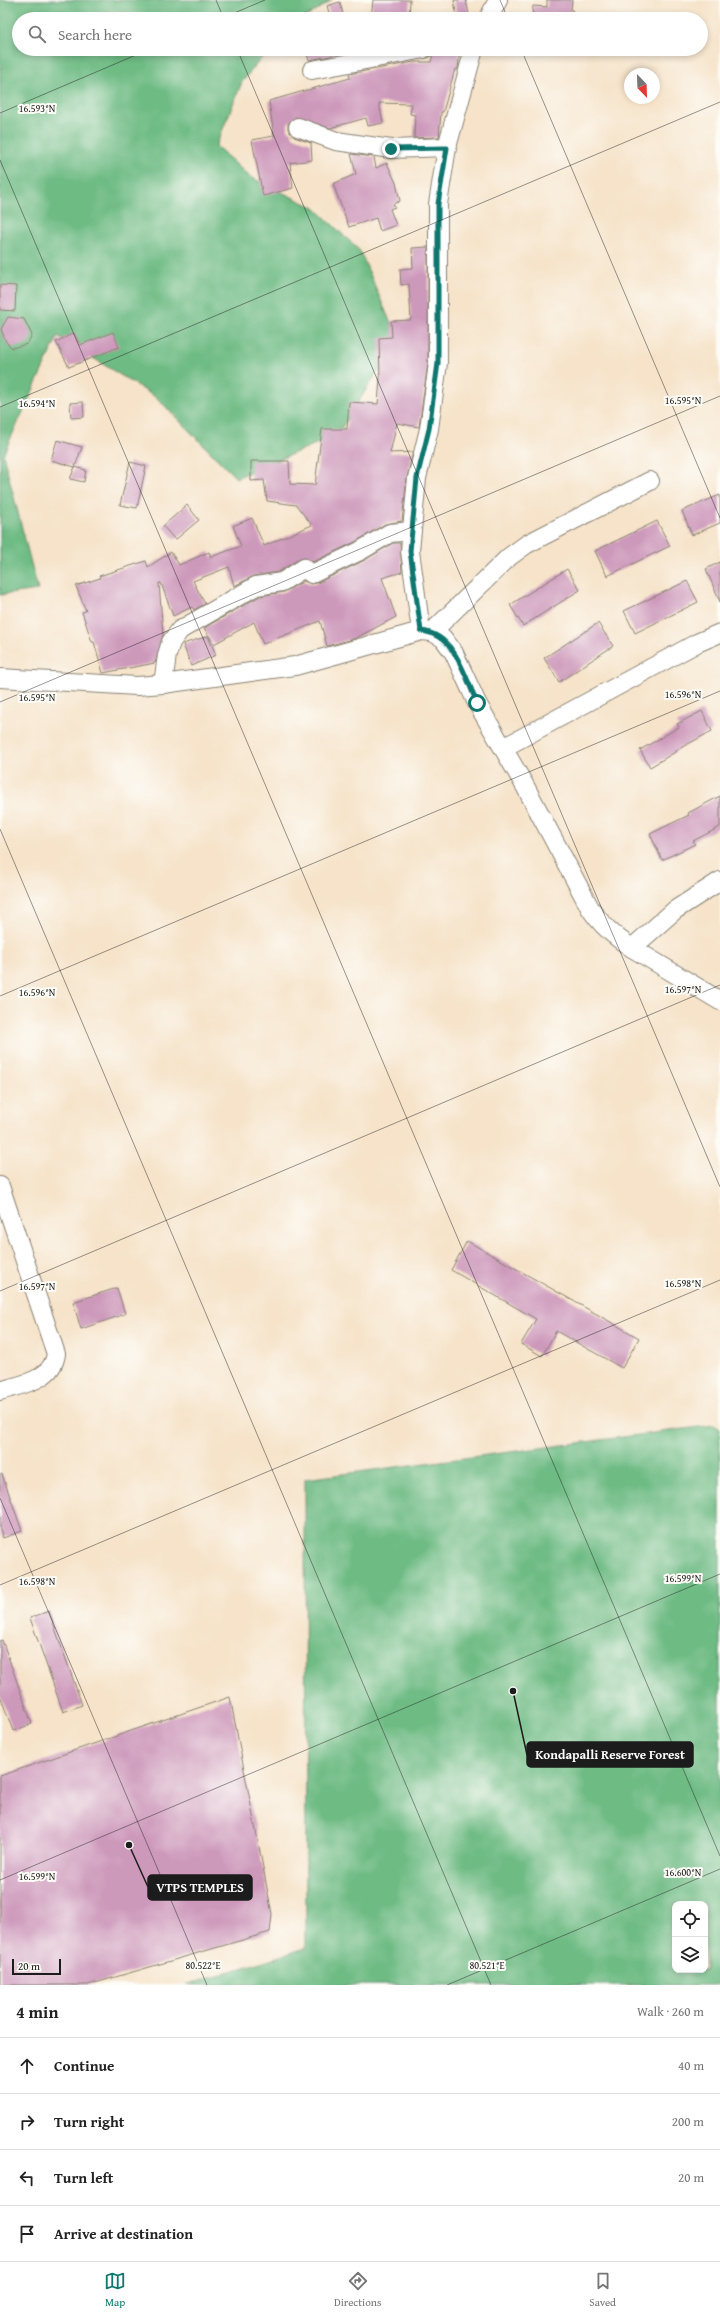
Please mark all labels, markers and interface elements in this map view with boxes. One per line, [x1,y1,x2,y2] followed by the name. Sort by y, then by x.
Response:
[12,12,708,56] search box
[26,23,48,45] icon: search
[58,24,132,45] text: Search here
[624,68,660,104] north arrow
[19,101,56,116] text: 16.593°N
[382,140,400,158] route end
[665,393,702,408] text: 16.595°N
[19,396,56,411] text: 16.594°N
[665,687,702,702] text: 16.596°N
[19,690,56,705] text: 16.595°N
[468,694,486,712] route start
[665,982,702,997] text: 16.597°N
[19,985,56,1000] text: 16.596°N
[665,1276,702,1291] text: 16.598°N
[19,1279,56,1294] text: 16.597°N
[665,1571,702,1586] text: 16.599°N
[19,1574,56,1589] text: 16.598°N
[527,1742,693,1767] callout: Kondapalli Reserve Forest
[535,1745,685,1764] text: Kondapalli Reserve Forest
[665,1865,702,1880] text: 16.600°N
[19,1869,56,1884] text: 16.599°N
[148,1875,252,1900] callout: VTPS TEMPLES
[156,1878,244,1897] text: VTPS TEMPLES
[672,1901,708,1973] map controls
[672,1901,708,1937] button: locate
[672,1937,708,1973] button: layers
[12,1957,61,1976] scale bar
[18,1958,40,1974] text: 20 m
[185,1958,221,1973] text: 80.522°E
[469,1958,505,1973] text: 80.521°E
[16,1999,58,2024] text: 4 min
[637,2002,704,2021] text: Walk · 260 m
[16,2055,38,2077] icon: ahead
[54,2055,115,2076] text: Continue
[678,2056,704,2075] text: 40 m
[16,2111,38,2133] icon: right
[54,2111,125,2132] text: Turn right
[672,2112,704,2131] text: 200 m
[16,2167,38,2189] icon: left
[54,2167,113,2188] text: Turn left
[678,2168,704,2187] text: 20 m
[16,2223,38,2245] icon: arrive
[54,2223,193,2244] text: Arrive at destination
[104,2270,126,2310] tab: Map
[334,2270,381,2310] tab: Directions
[589,2270,616,2310] tab: Saved

